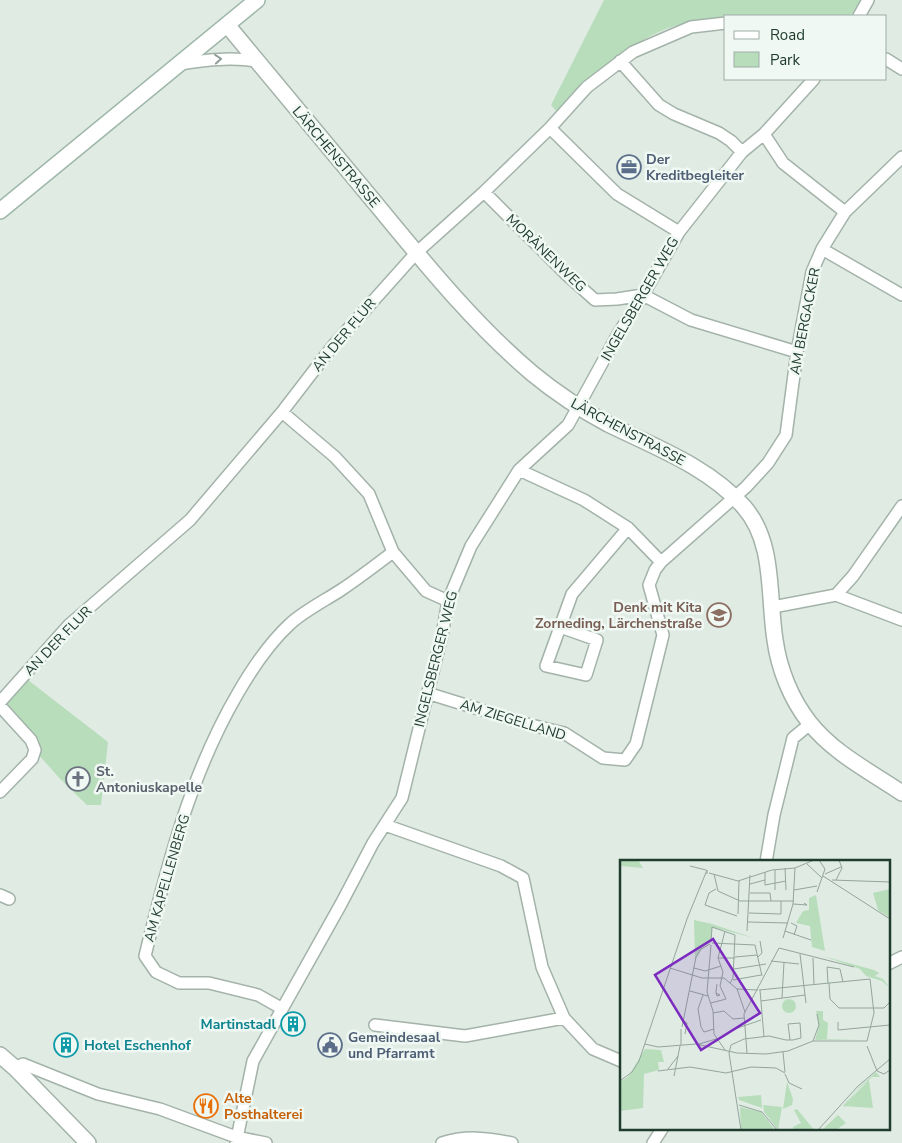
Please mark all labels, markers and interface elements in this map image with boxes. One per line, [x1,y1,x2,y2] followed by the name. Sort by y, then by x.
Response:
[724,15,887,80] legend
[770,25,805,45] text: Road
[770,50,800,70] text: Park
[215,54,223,65] one-way arrow
[288,102,384,212] street label: LÄRCHENSTRASSE
[646,150,744,185] place label: Der Kreditbegleiter
[616,154,642,180] office icon: Der Kreditbegleiter
[502,210,590,296] street label: MORÄNENWEG
[597,234,683,364] street label: INGELSBERGER WEG
[785,266,825,376] street label: AM BERGACKER
[308,294,380,376] street label: AN DER FLUR
[567,394,689,470] street label: LÄRCHENSTRASSE
[410,589,462,729] street label: INGELSBERGER WEG
[535,598,702,633] place label: Denk mit Kita Zorneding, Lärchenstraße
[20,602,96,680] street label: AN DER FLUR
[706,602,732,628] school or university icon: Denk mit Kita Zorneding, Lärchenstraße
[458,695,568,745] street label: AM ZIEGELLAND
[96,762,203,797] place label: St. Antoniuskapelle
[65,766,91,792] church icon: St. Antoniuskapelle
[140,812,194,944] street label: AM KAPELLENBERG
[620,860,890,1130] inset map
[280,1011,306,1037] building icon: Martinstadl
[201,1015,277,1034] place label: Martinstadl
[348,1028,441,1063] place label: Gemeindesaal und Pfarramt
[53,1032,79,1058] building icon: Hotel Eschenhof
[317,1032,343,1058] public building icon: Gemeindesaal und Pfarramt
[84,1036,192,1055] place label: Hotel Eschenhof
[224,1089,303,1124] place label: Alte Posthalterei
[193,1093,219,1119] restaurant icon: Alte Posthalterei

